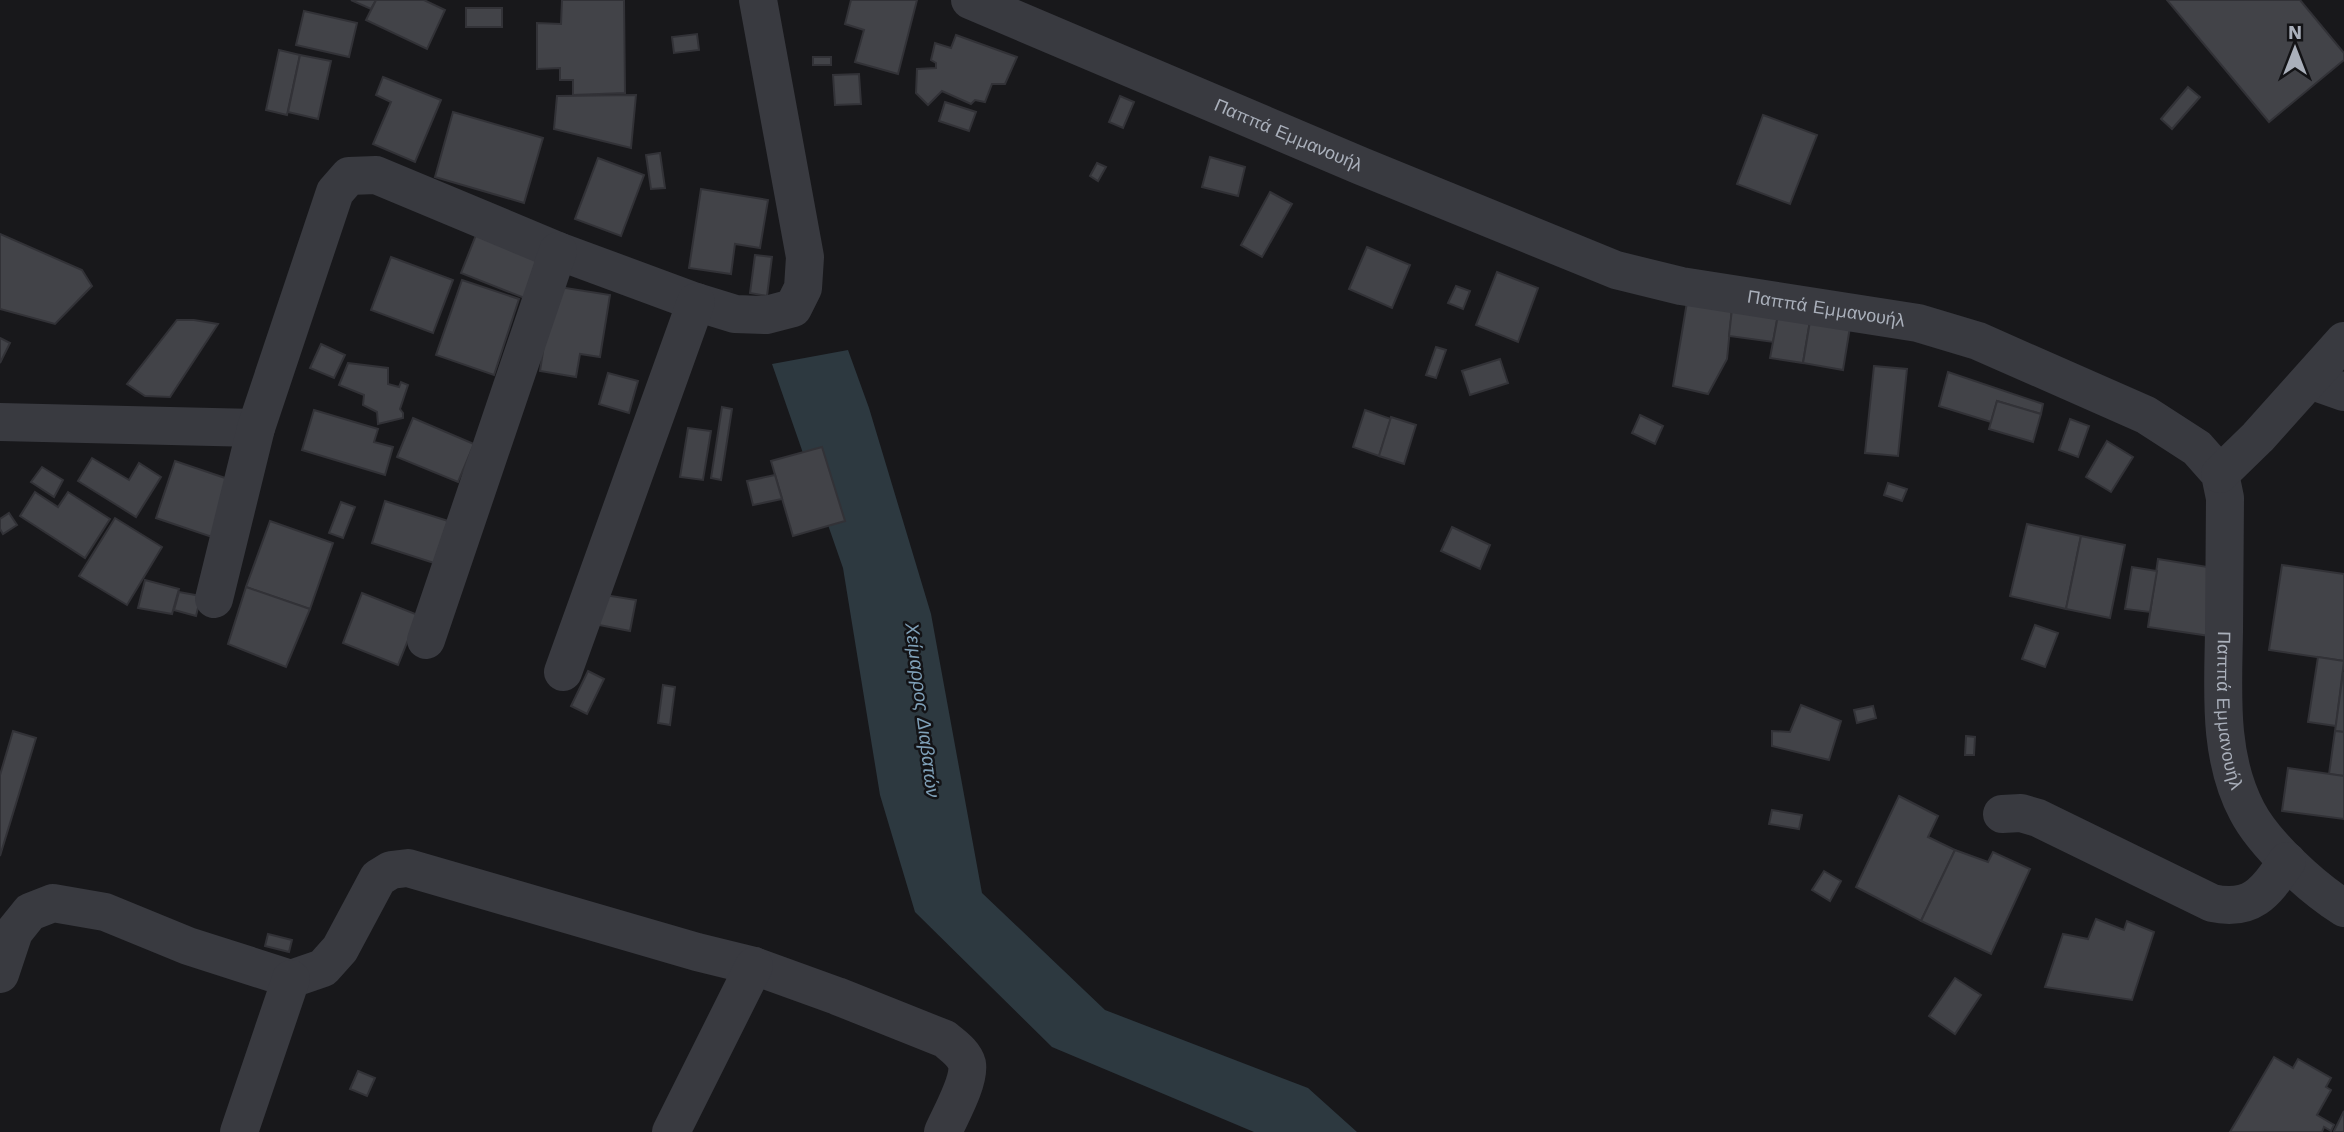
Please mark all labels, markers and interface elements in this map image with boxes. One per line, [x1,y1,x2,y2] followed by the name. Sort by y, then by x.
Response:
[2260,14,2330,84] north arrow
[2288,21,2302,44] text: N
[1211,94,1366,176] street label: Παππά Εμμανουήλ
[1746,286,1906,331] street label: Παππά Εμμανουήλ
[900,620,945,799] water label: Χείμαρρος Διαβατών
[2213,631,2248,792] street label: Παππά Εμμανουήλ

